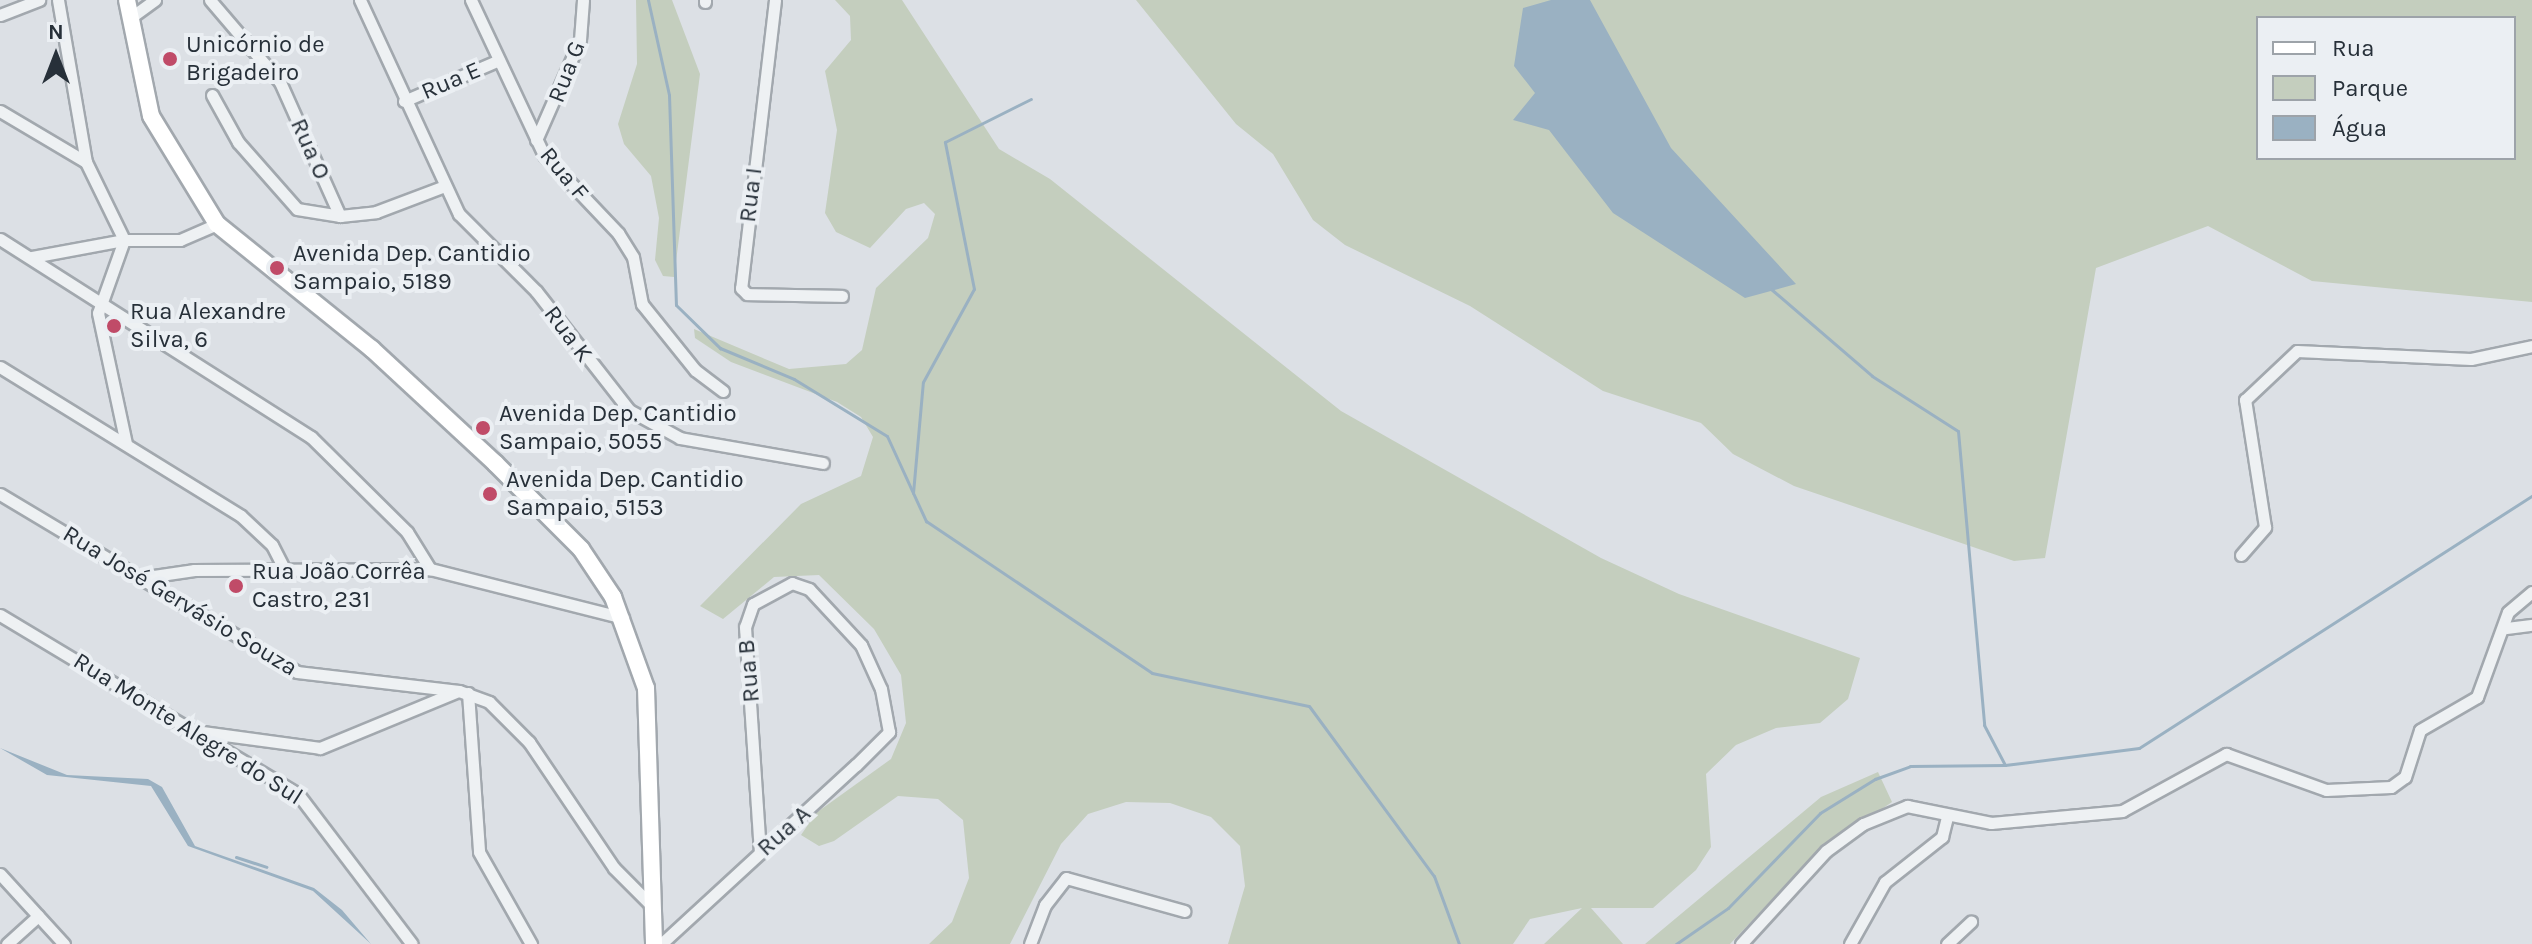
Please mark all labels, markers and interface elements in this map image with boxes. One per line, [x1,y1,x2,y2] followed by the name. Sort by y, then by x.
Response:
[16,16,96,96] north arrow
[2256,16,2516,160] legend
[48,19,64,45] text: N
[186,31,324,87] place label: Unicórnio de Brigadeiro
[2332,34,2374,62] text: Rua
[542,37,592,107] street label: Rua G
[161,50,179,68] marker: Unicórnio de Brigadeiro
[417,56,485,106] street label: Rua E
[2332,74,2408,102] text: Parque
[284,114,336,184] street label: Rua O
[2332,114,2387,142] text: Água
[533,141,595,207] street label: Rua F
[733,166,769,224] street label: Rua I
[293,240,531,296] place label: Avenida Dep. Cantidio Sampaio, 5189
[268,259,286,277] marker: Avenida Dep. Cantidio Sampaio, 5189
[130,298,286,354] place label: Rua Alexandre Silva, 6
[538,300,598,368] street label: Rua K
[105,317,123,335] marker: Rua Alexandre Silva, 6
[499,400,737,456] place label: Avenida Dep. Cantidio Sampaio, 5055
[474,419,492,437] marker: Avenida Dep. Cantidio Sampaio, 5055
[506,466,744,522] place label: Avenida Dep. Cantidio Sampaio, 5153
[481,485,499,503] marker: Avenida Dep. Cantidio Sampaio, 5153
[57,519,303,683] street label: Rua José Gervásio Souza
[252,558,426,614] place label: Rua João Corrêa Castro, 231
[227,577,245,595] marker: Rua João Corrêa Castro, 231
[732,638,766,704] street label: Rua B
[68,647,308,811] street label: Rua Monte Alegre do Sul
[751,800,817,862] street label: Rua A

